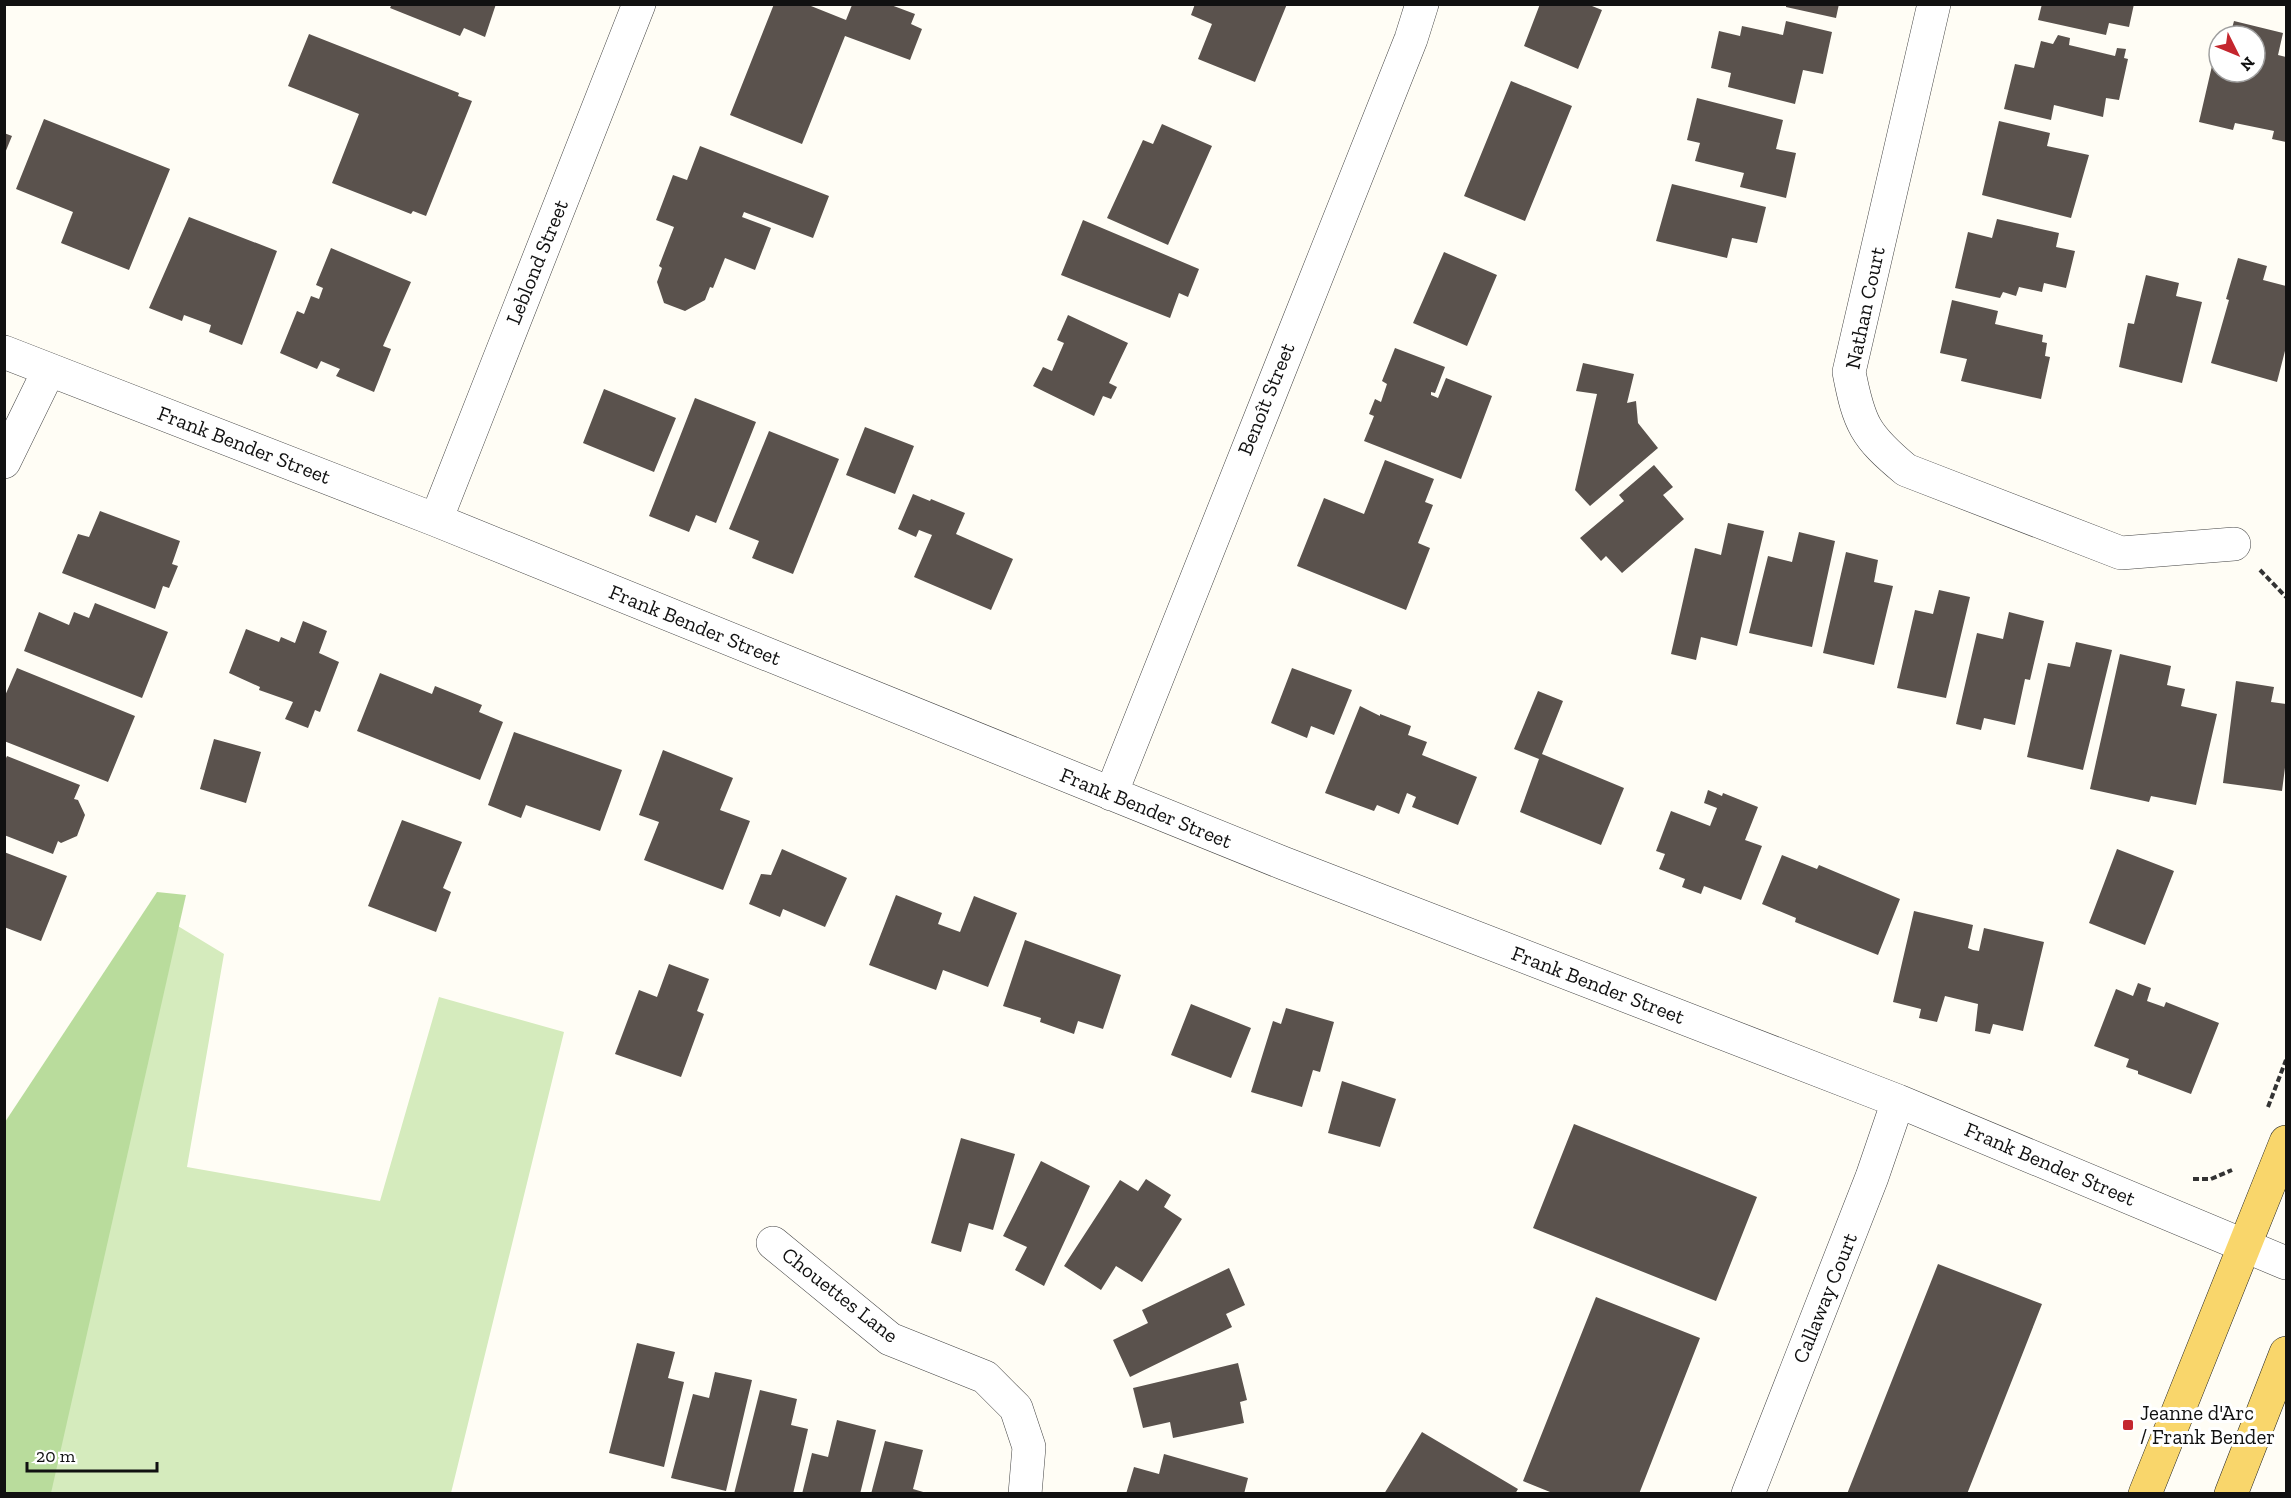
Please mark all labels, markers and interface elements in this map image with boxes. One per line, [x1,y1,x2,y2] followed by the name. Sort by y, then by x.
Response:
[2207,24,2267,84] north arrow
[2237,53,2259,75] text: N
[500,195,573,328] street label: Leblond Street
[1839,244,1890,371] street label: Nathan Court
[1232,339,1300,459] street label: Benoît Street
[154,400,334,489] street label: Frank Bender Street
[606,579,785,670] street label: Frank Bender Street
[1057,762,1236,853] street label: Frank Bender Street
[1508,940,1688,1029] street label: Frank Bender Street
[1961,1116,2139,1211] street label: Frank Bender Street
[1787,1229,1862,1367] street label: Callaway Court
[777,1241,904,1348] street label: Chouettes Lane
[2140,1400,2275,1449] place label: Jeanne d'Arc / Frank Bender
[2121,1418,2135,1432] marker: Jeanne d'Arc / Frank Bender
[27,1435,158,1473] scale bar
[36,1445,76,1467] text: 20 m

